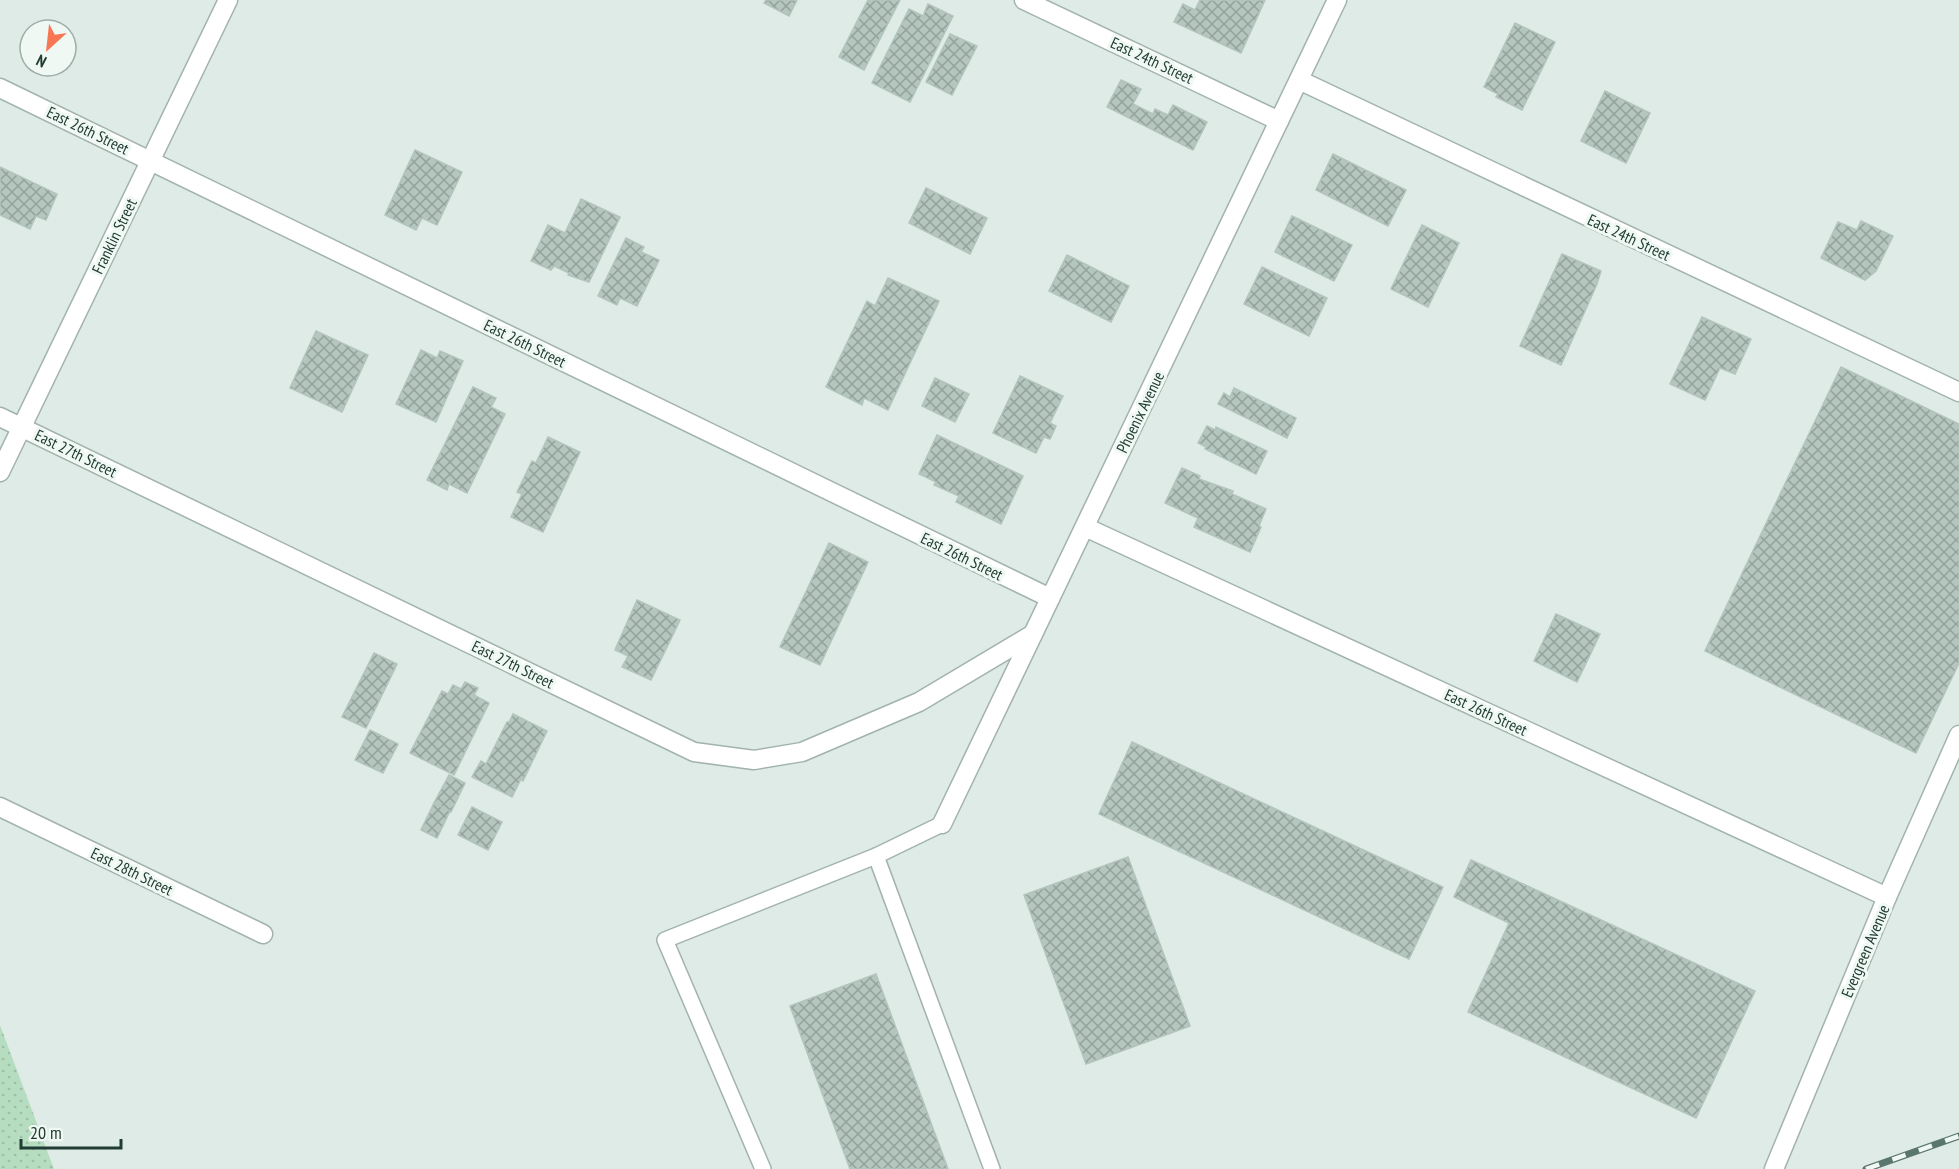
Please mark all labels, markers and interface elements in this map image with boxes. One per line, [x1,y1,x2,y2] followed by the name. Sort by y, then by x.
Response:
[18,18,78,78] north arrow
[1108,32,1197,88] street label: East 24th Street
[33,50,50,72] text: N
[44,102,133,159] street label: East 26th Street
[87,195,141,277] street label: Franklin Street
[1585,209,1674,265] street label: East 24th Street
[481,315,570,372] street label: East 26th Street
[1112,368,1168,456] street label: Phoenix Avenue
[32,425,121,482] street label: East 27th Street
[918,528,1007,585] street label: East 26th Street
[469,636,558,693] street label: East 27th Street
[1442,684,1531,740] street label: East 26th Street
[88,843,177,900] street label: East 28th Street
[1836,902,1894,1000] street label: Evergreen Avenue
[21,1112,122,1150] scale bar
[30,1121,62,1144] text: 20 m

